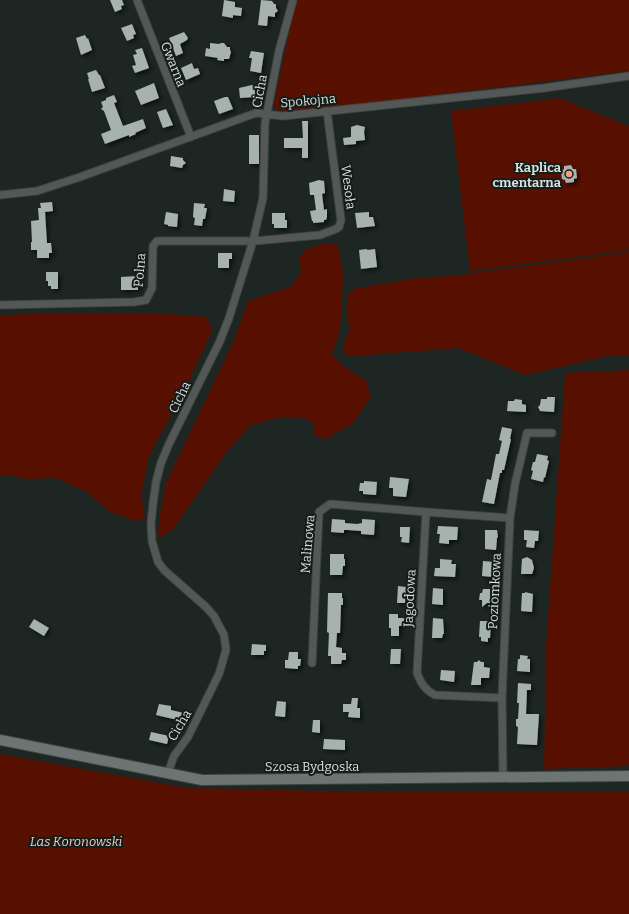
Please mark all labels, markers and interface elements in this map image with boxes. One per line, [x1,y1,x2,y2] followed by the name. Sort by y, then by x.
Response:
[158,39,189,89] street label: Gwarna
[249,73,270,109] street label: Cicha
[280,91,337,110] street label: Spokojna
[493,160,562,190] place label: Kaplica cmentarna
[338,164,359,210] street label: Wesoła
[564,169,574,179] marker: Kaplica cmentarna
[131,252,148,288] street label: Polna
[165,379,194,416] street label: Cicha
[297,514,318,574] street label: Malinowa
[485,552,504,630] street label: Poziomkowa
[400,569,419,628] street label: Jagodowa
[164,707,194,743] street label: Cicha
[265,759,359,774] street label: Szosa Bydgoska
[30,834,122,849] park label: Las Koronowski

